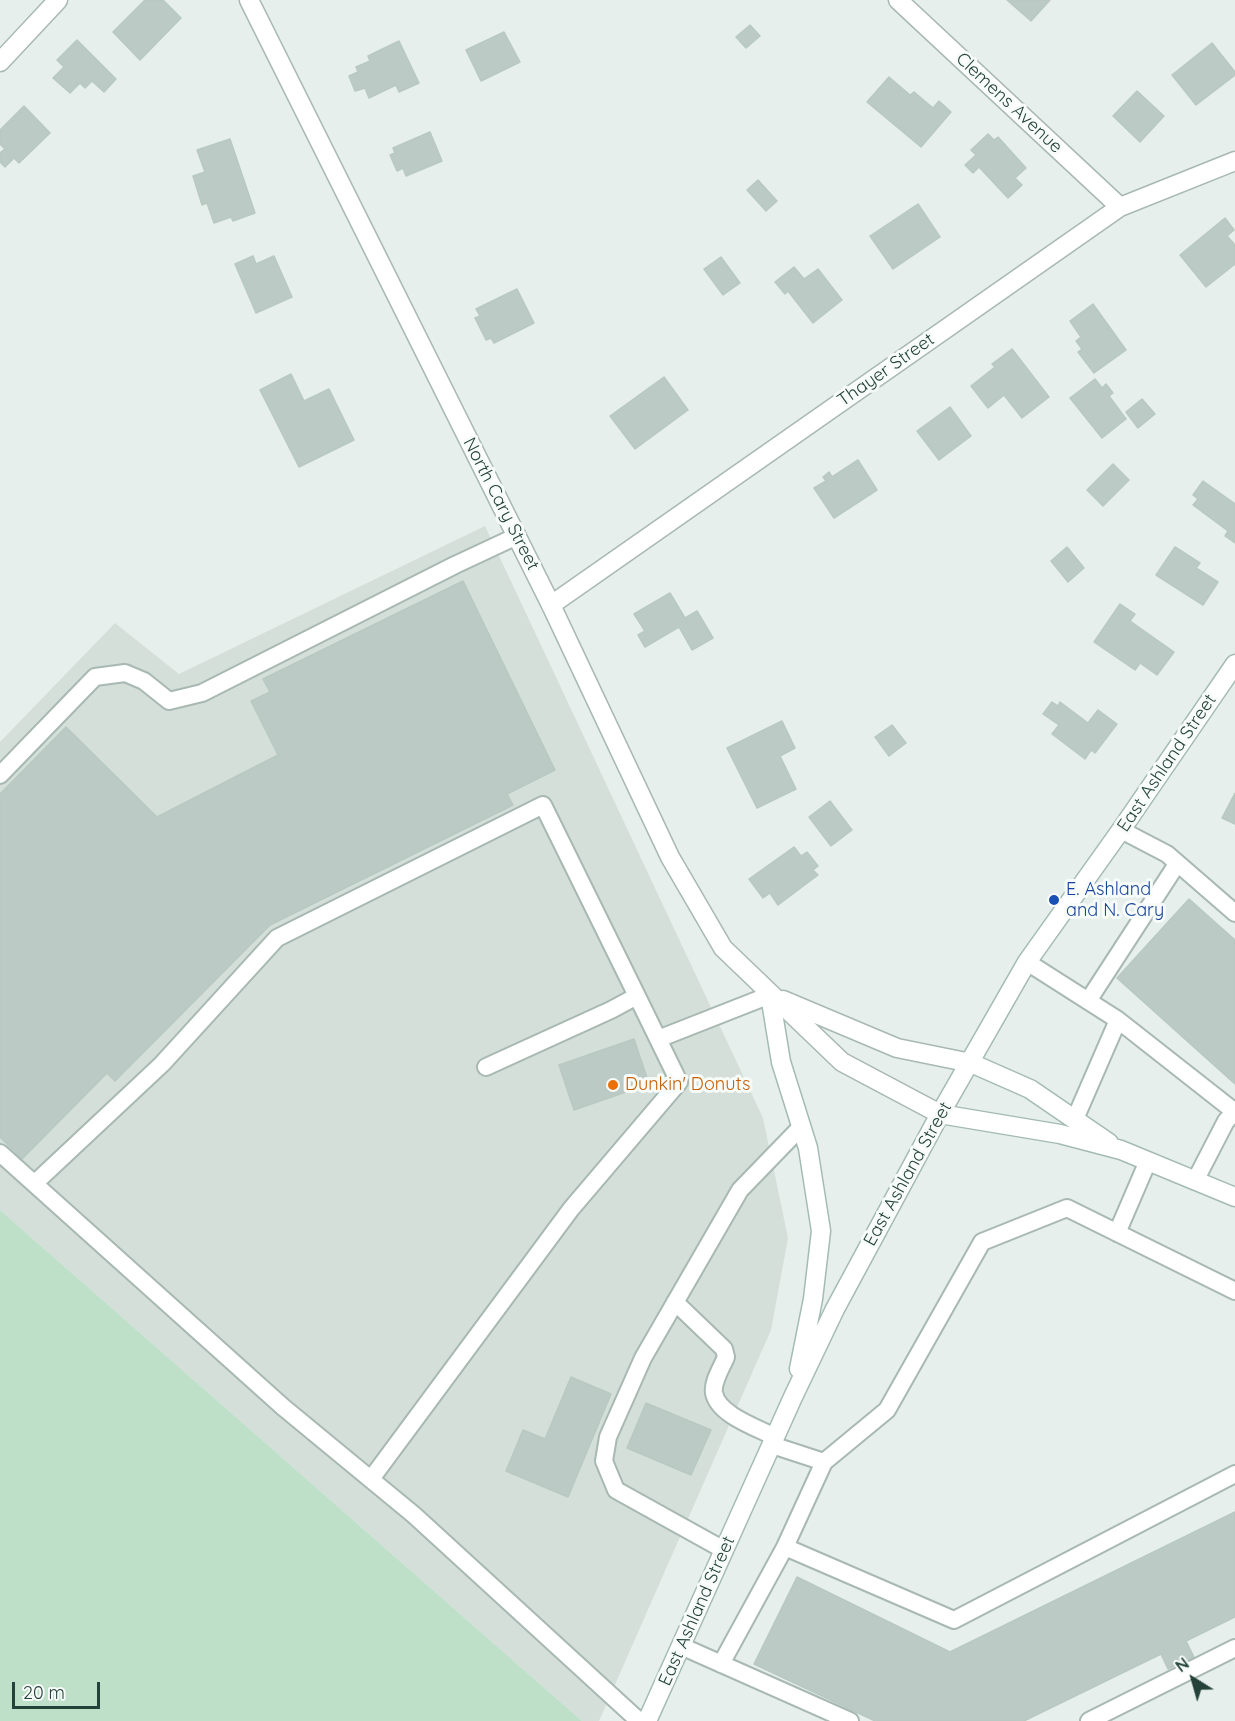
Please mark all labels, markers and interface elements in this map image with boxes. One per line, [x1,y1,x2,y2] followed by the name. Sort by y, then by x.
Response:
[951,48,1067,158] street label: Clemens Avenue
[833,329,939,411] street label: Thayer Street
[458,434,544,574] street label: North Cary Street
[1113,690,1221,836] street label: East Ashland Street
[1066,879,1164,922] place label: E. Ashland and N. Cary
[1047,893,1061,907] marker: E. Ashland and N. Cary
[625,1074,750,1096] place label: Dunkin' Donuts
[606,1078,620,1092] marker: Dunkin' Donuts
[859,1098,957,1250] street label: East Ashland Street
[654,1533,740,1689] street label: East Ashland Street
[1163,1649,1223,1709] north arrow
[1171,1653,1193,1676] text: N
[15,1670,104,1708] scale bar
[23,1681,65,1704] text: 20 m

